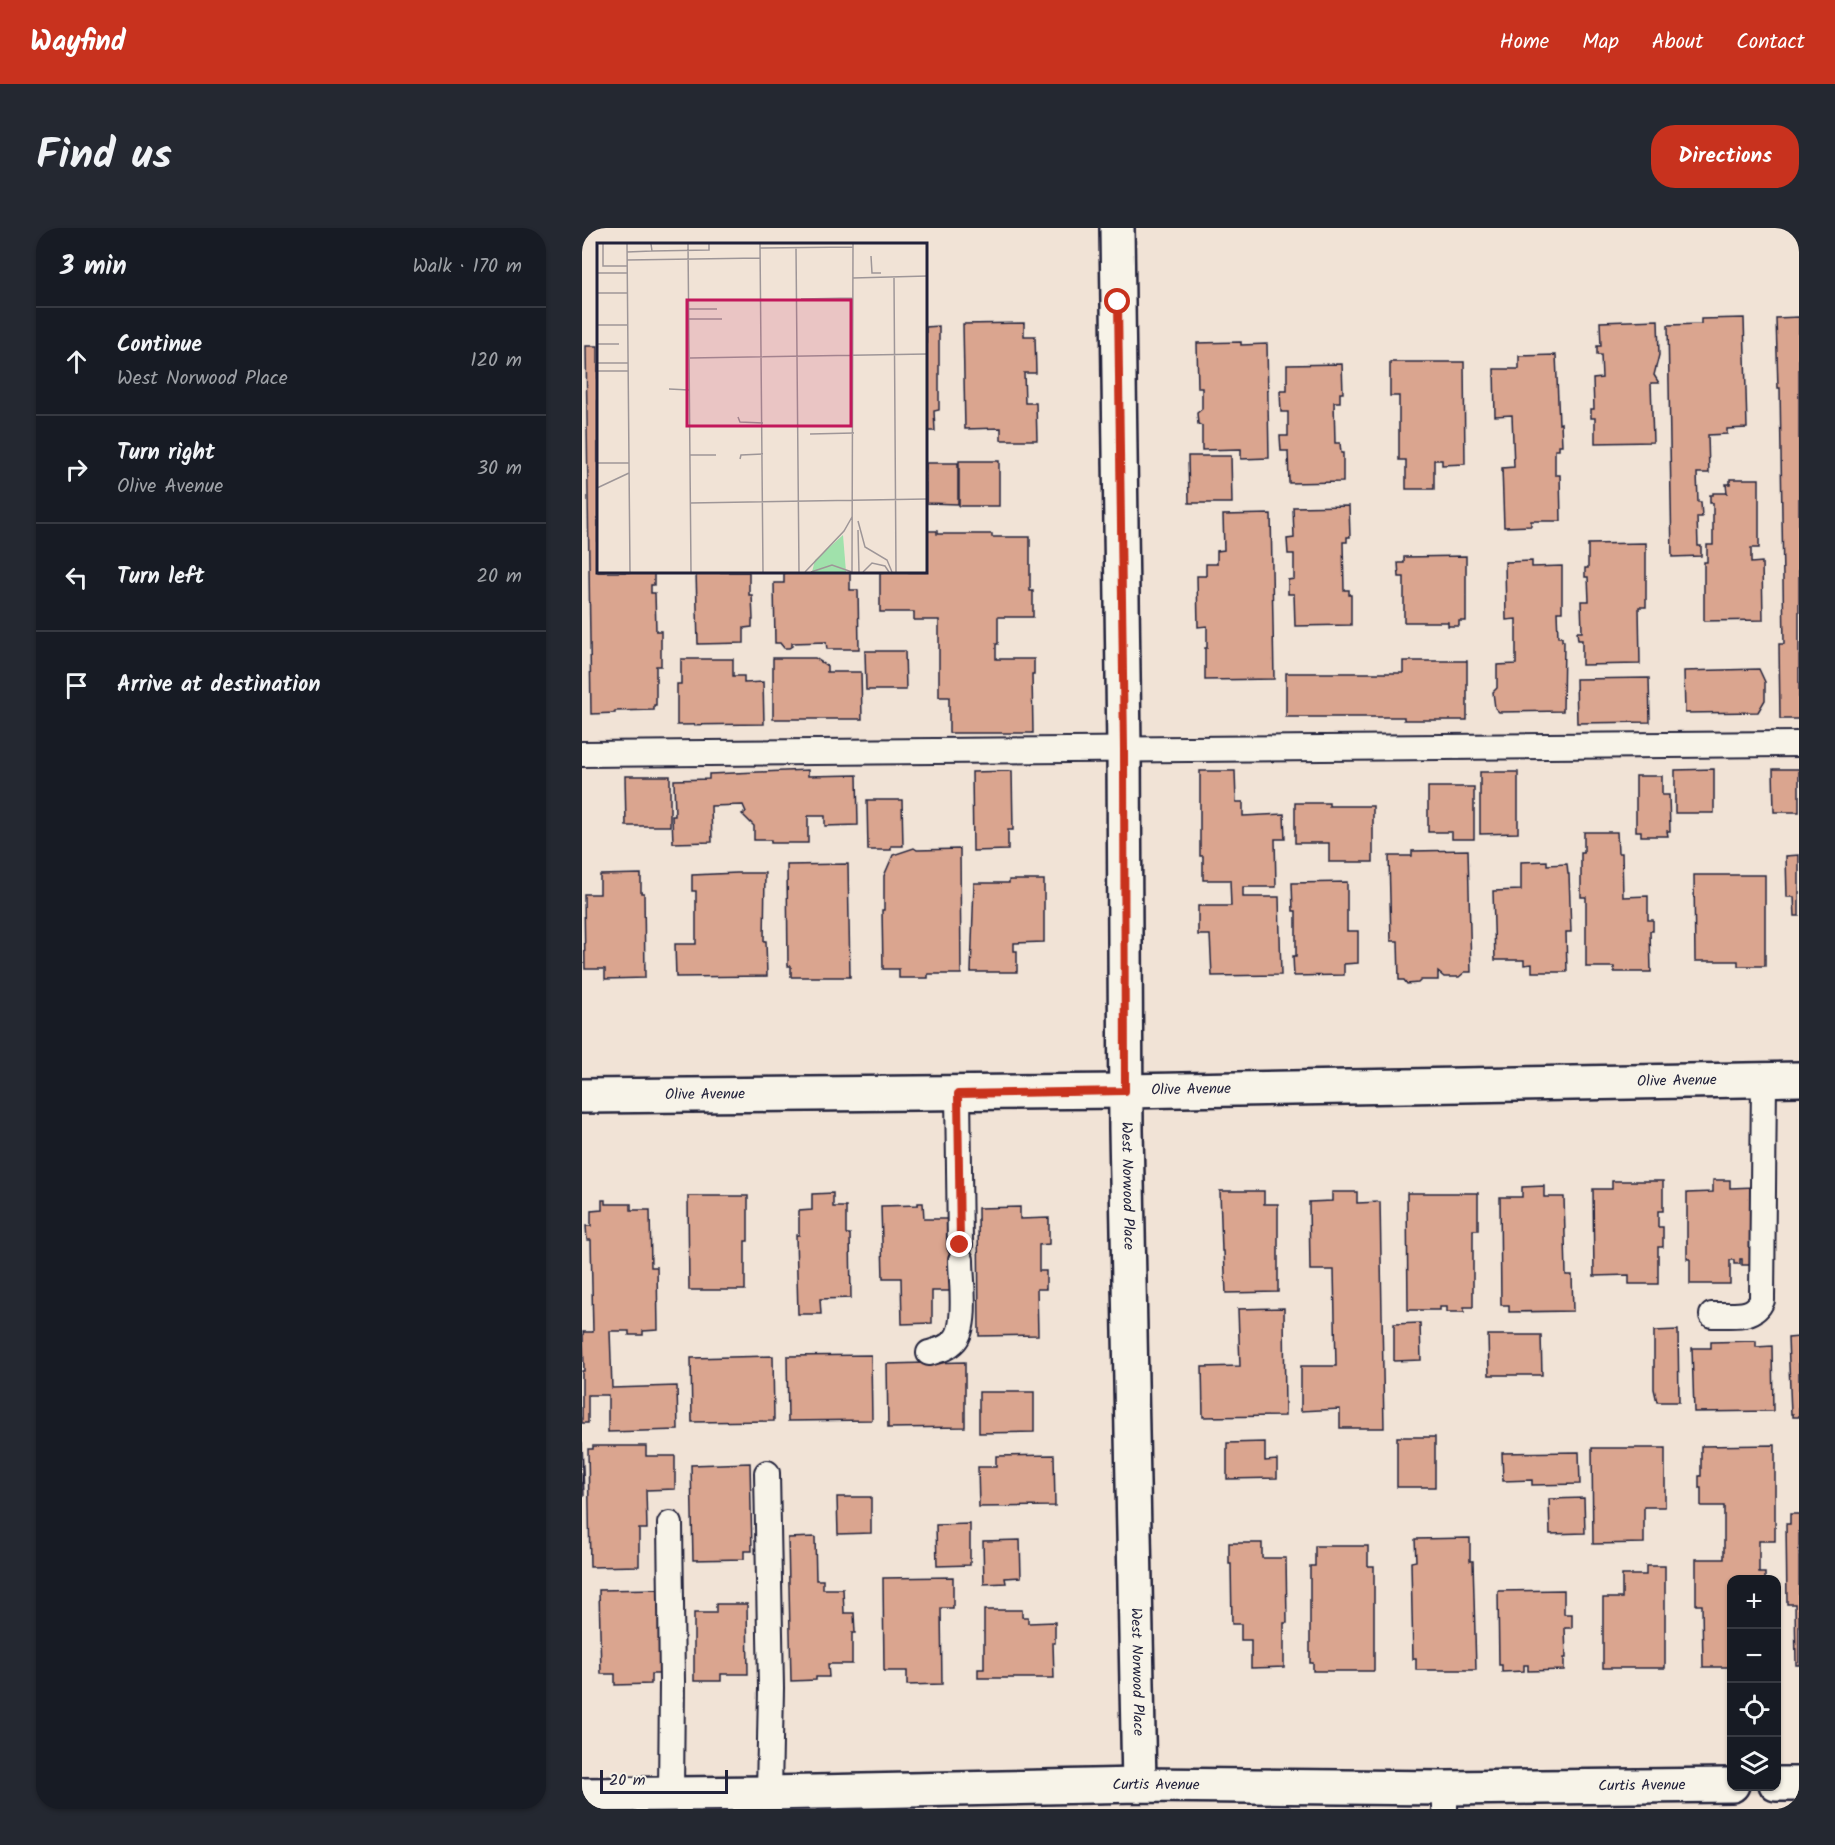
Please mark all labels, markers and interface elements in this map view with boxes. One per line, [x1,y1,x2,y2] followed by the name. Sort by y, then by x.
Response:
[30,20,126,65] text: Wayfind
[1500,26,1549,59] text: Home
[1582,26,1619,59] text: Map
[1652,26,1703,59] text: About
[1736,26,1805,59] text: Contact
[36,123,172,190] text: Find us
[1651,125,1799,188] button: Directions
[597,243,927,573] inset map
[60,246,127,288] text: 3 min
[412,251,522,283] text: Walk · 170 m
[1104,288,1130,314] route start
[117,328,202,363] text: Continue
[60,345,93,378] icon: ahead
[470,345,522,377] text: 120 m
[117,363,288,395] text: West Norwood Place
[117,436,215,471] text: Turn right
[60,453,93,486] icon: right
[477,453,522,485] text: 30 m
[117,471,223,503] text: Olive Avenue
[117,560,204,595] text: Turn left
[60,561,93,594] icon: left
[476,561,522,593] text: 20 m
[117,668,320,703] text: Arrive at destination
[60,669,93,702] icon: arrive
[1637,1068,1717,1094] street label: Olive Avenue
[1151,1077,1231,1103] street label: Olive Avenue
[665,1083,745,1107] street label: Olive Avenue
[1114,1122,1140,1250] street label: West Norwood Place
[946,1231,972,1257] route end
[1727,1575,1781,1791] map controls
[1727,1575,1781,1629] button: +
[1123,1608,1150,1736] street label: West Norwood Place
[1727,1629,1781,1683] button: −
[1727,1683,1781,1737] button: locate
[1727,1737,1781,1791] button: layers
[600,1767,728,1794] scale bar
[609,1768,645,1793] text: 20 m
[1112,1773,1200,1798] street label: Curtis Avenue
[1598,1773,1686,1798] street label: Curtis Avenue

